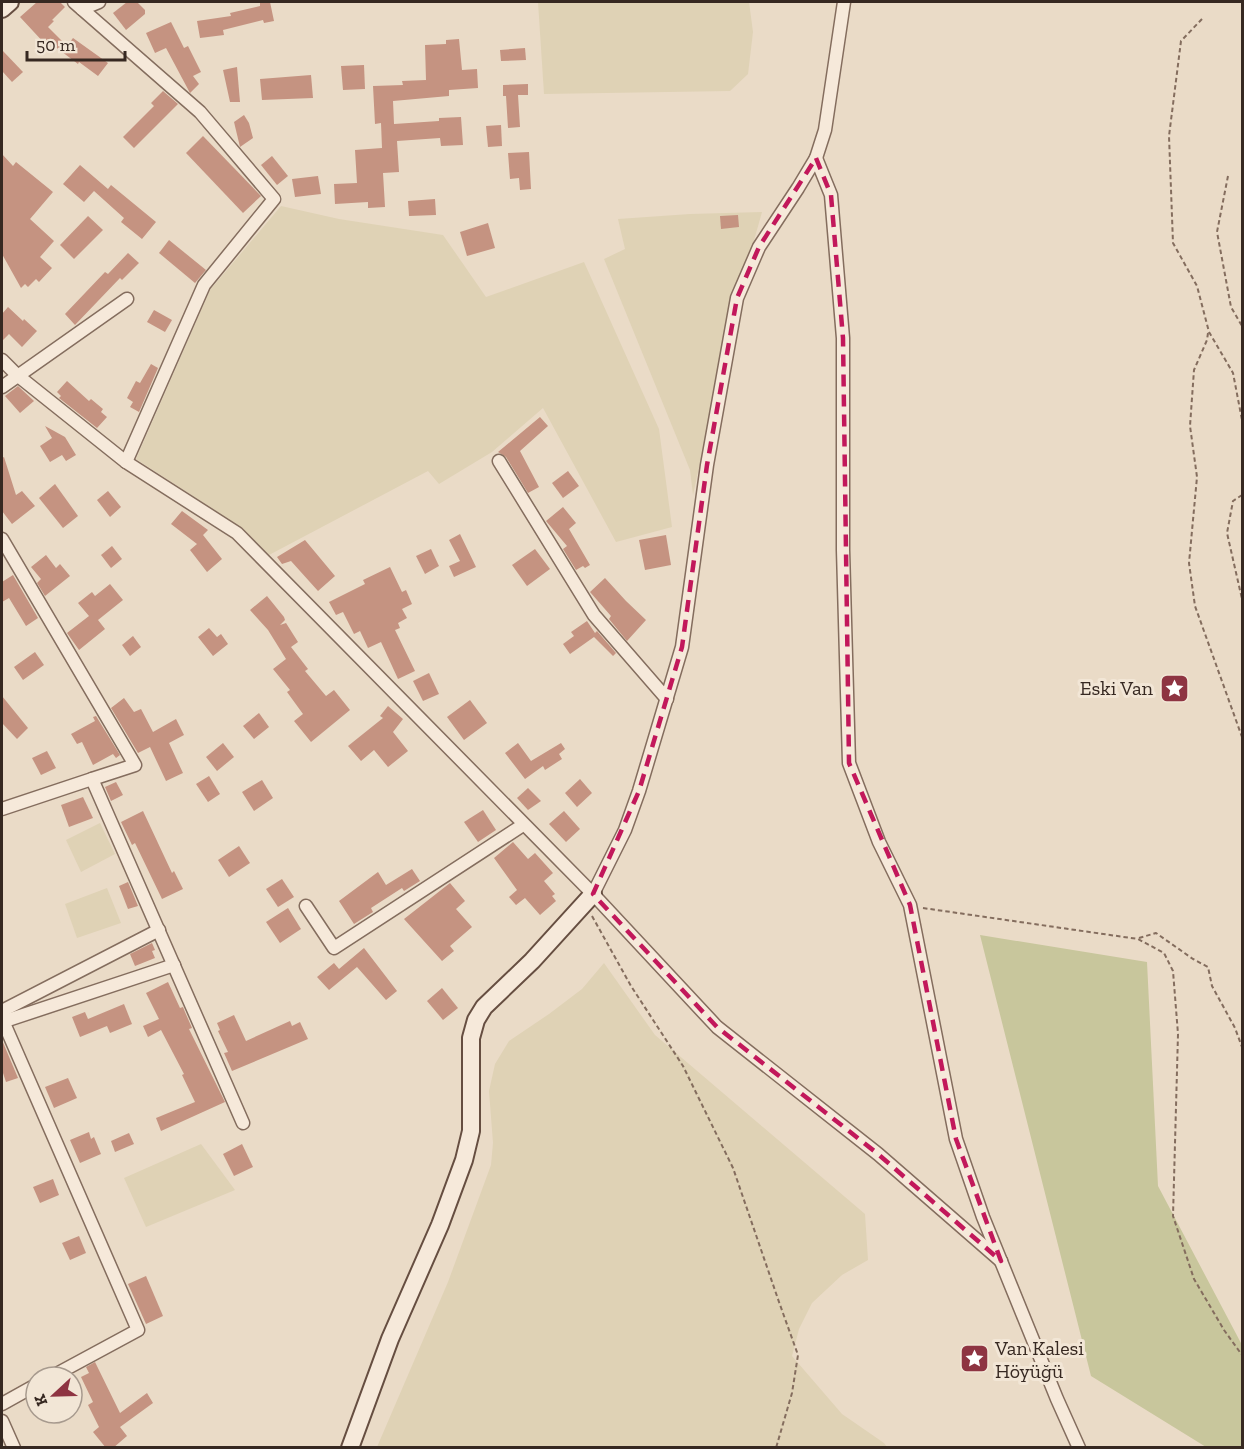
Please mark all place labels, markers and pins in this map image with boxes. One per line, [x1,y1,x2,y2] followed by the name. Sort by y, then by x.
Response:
[1158,672,1190,704] place icon: Eski Van
[1080,676,1154,700] place label: Eski Van
[994,1336,1084,1383] place label: Van Kalesi Höyüğü
[958,1343,990,1375] place icon: Van Kalesi Höyüğü

